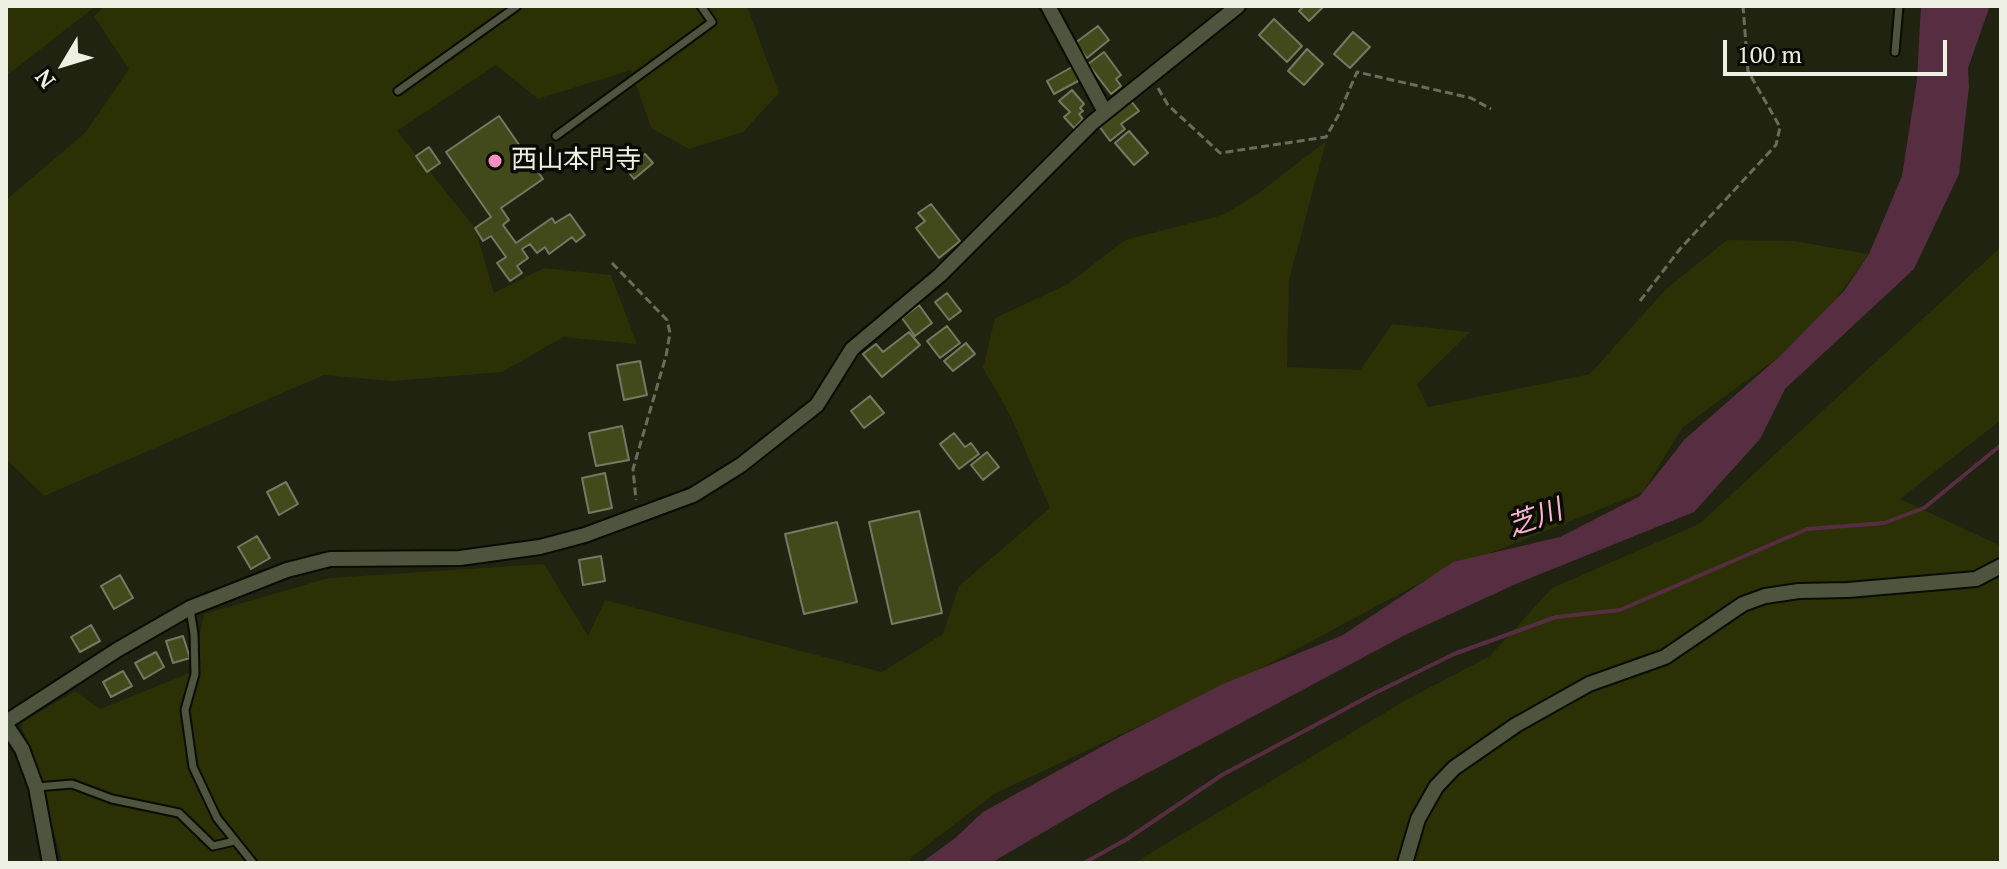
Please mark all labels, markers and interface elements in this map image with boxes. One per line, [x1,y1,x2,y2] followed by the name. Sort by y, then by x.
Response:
[24,24,104,104] north arrow
[1727,24,1951,74] scale bar
[1737,38,1802,70] text: 100 m
[28,64,61,95] text: N
[511,145,641,177] place label: 西山本門寺
[486,152,504,170] marker: 西山本門寺
[1503,494,1567,544] water label: 芝川

